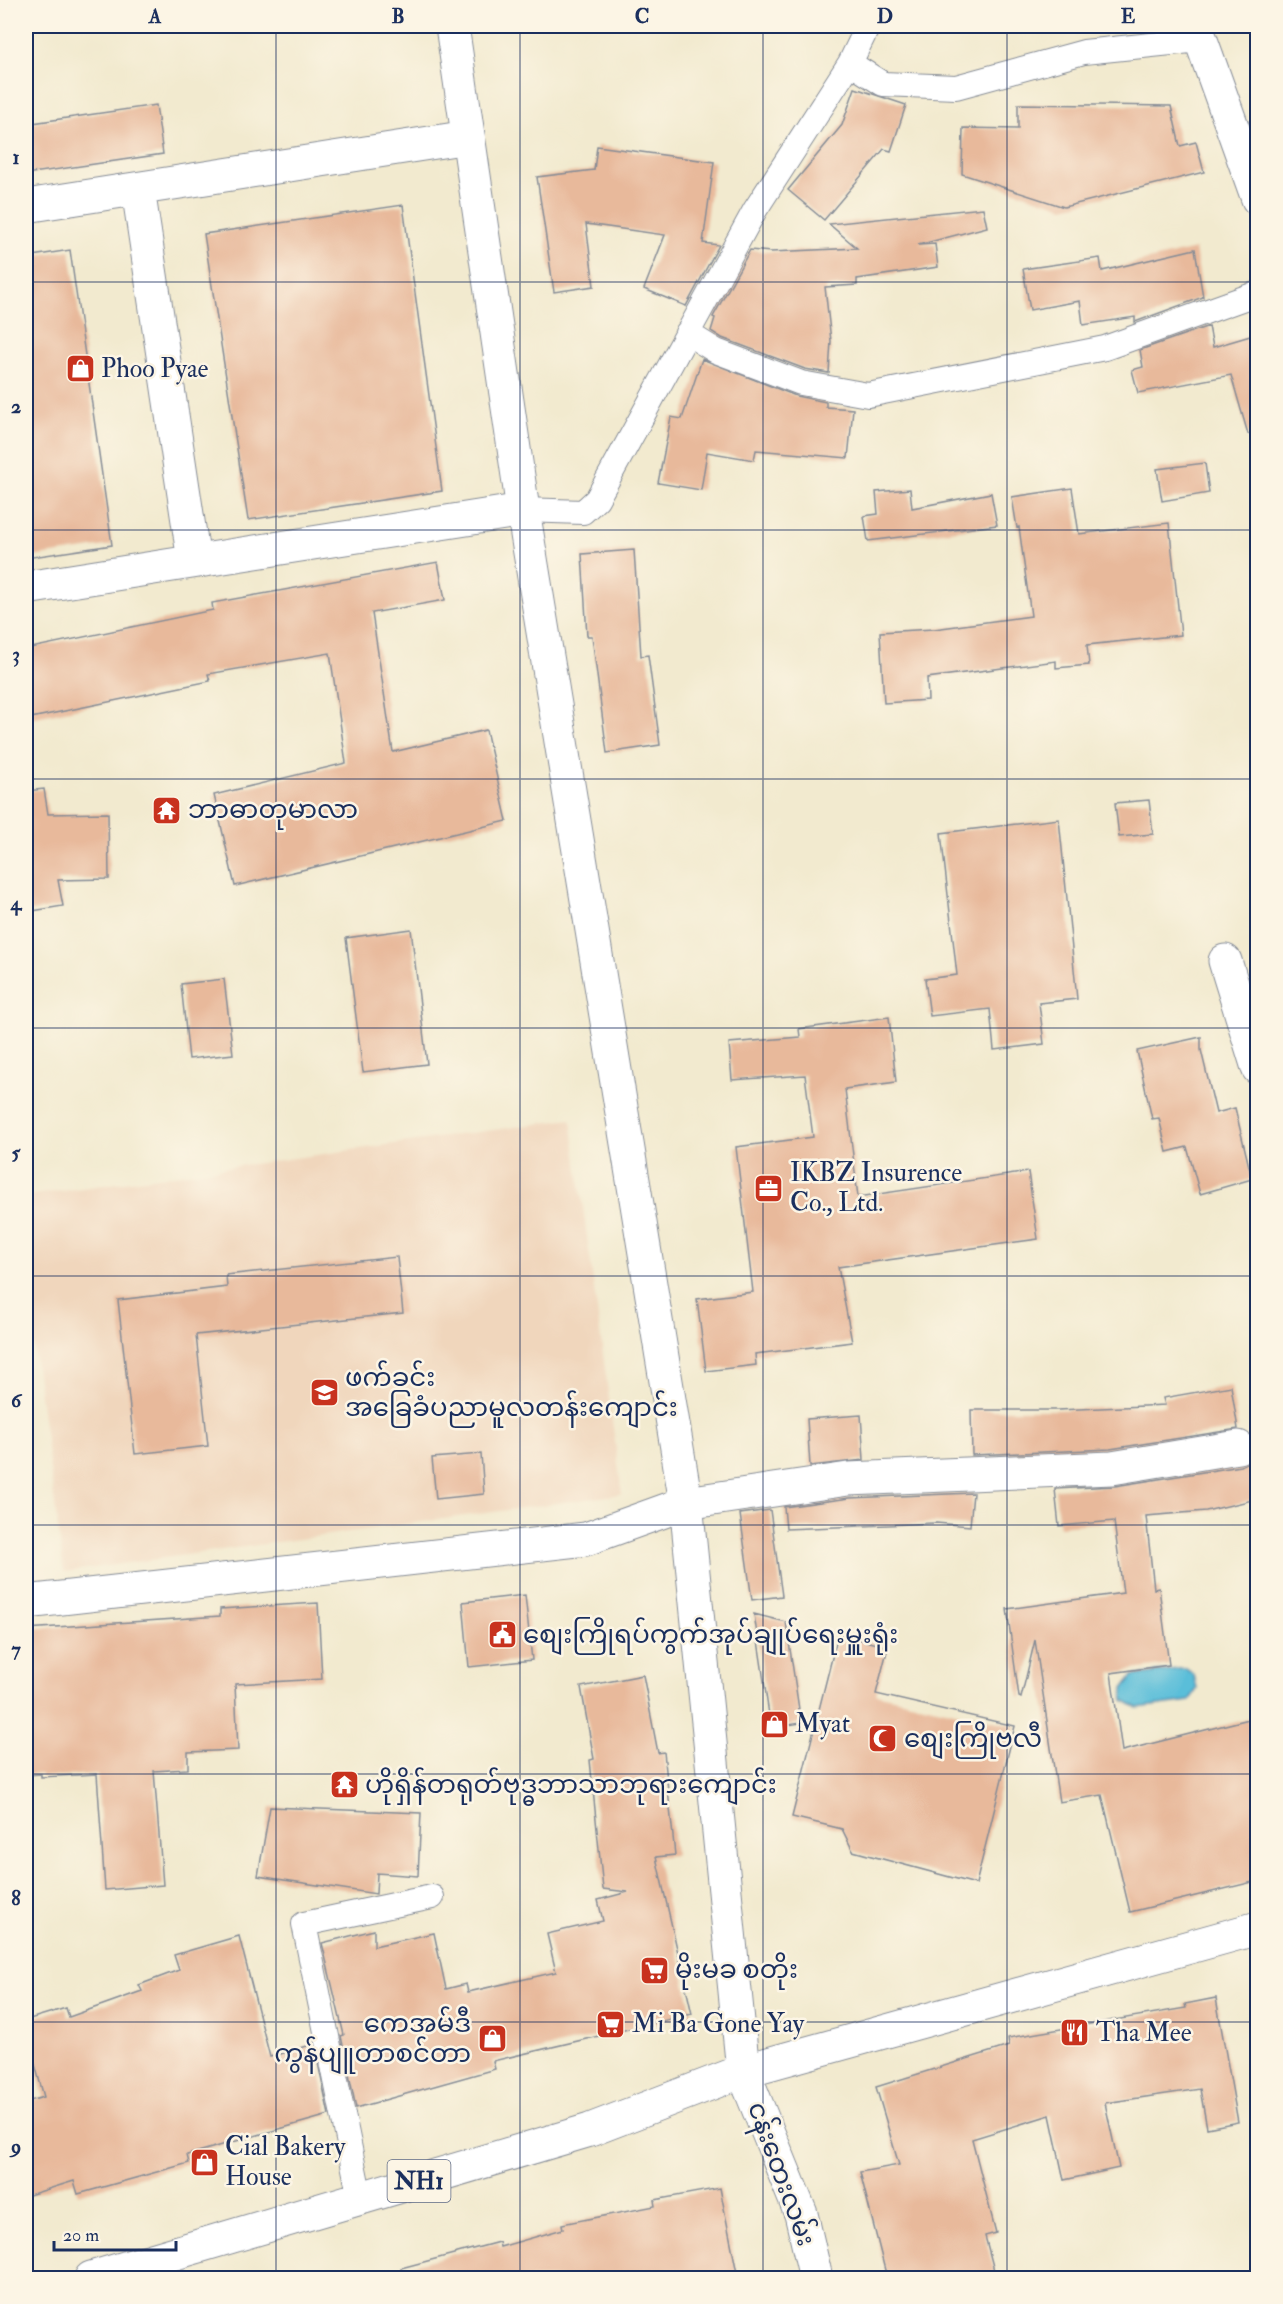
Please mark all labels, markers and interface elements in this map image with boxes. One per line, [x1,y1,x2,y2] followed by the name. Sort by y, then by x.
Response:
[148,4,162,29] text: A
[391,4,405,29] text: B
[635,4,649,29] text: C
[877,4,893,29] text: D
[1121,4,1136,29] text: E
[12,145,20,170] text: 1
[64,353,96,385] shop icon: Phoo Pyae
[101,353,209,385] place label: Phoo Pyae
[11,394,21,419] text: 2
[12,642,20,667] text: 3
[151,794,183,826] temple icon: ဘာဓာတုမာလာ
[188,794,358,830] place label: ဘာဓာတုမာလာ
[10,891,23,916] text: 4
[12,1140,22,1165] text: 5
[790,1157,962,1219] place label: IKBZ Insurence Co., Ltd.
[753,1172,785,1204] office icon: IKBZ Insurence Co., Ltd.
[345,1360,678,1428] place label: ဖက်ခင်း အခြေခံပညာမူလတန်းကျောင်း
[308,1377,340,1409] school or university icon: ဖက်ခင်း အခြေခံပညာမူလတန်းကျောင်း
[11,1388,23,1413] text: 6
[523,1617,898,1655] place label: စျေးကြိုရပ်ကွက်အုပ်ချုပ်ရေးမှူးရုံး
[486,1619,518,1651] public building icon: စျေးကြိုရပ်ကွက်အုပ်ချုပ်ရေးမှူးရုံး
[11,1637,21,1662] text: 7
[758,1708,790,1740] shop icon: Myat
[795,1708,850,1740] place label: Myat
[904,1721,1042,1759] place label: စျေးကြိုဗလီ
[867,1723,899,1755] mosque icon: စျေးကြိုဗလီ
[365,1767,777,1806] place label: ဟိုရှိန်တရုတ်ဗုဒ္ဓဘာသာဘုရားကျောင်း
[328,1769,360,1801] temple icon: ဟိုရှိန်တရုတ်ဗုဒ္ဓဘာသာဘုရားကျောင်း
[11,1886,21,1911] text: 8
[675,1952,798,1990] place label: မိုးမခ စတိုး
[638,1954,670,1986] supermarket icon: မိုးမခ စတိုး
[274,2006,471,2074] place label: ကေအမ်ဒီ ကွန်ပျူတာစင်တာ
[595,2008,627,2040] supermarket icon: Mi Ba Gone Yay
[632,2008,805,2040] place label: Mi Ba Gone Yay
[1059,2017,1091,2049] restaurant icon: Tha Mee
[1096,2017,1192,2049] place label: Tha Mee
[476,2023,508,2055] shop icon: ကေအမ်ဒီ ကွန်ပျူတာစင်တာ
[736,2097,824,2252] street label: ငန်းတေးလမ်း
[225,2131,346,2193] place label: Cial Bakery House
[9,2134,21,2159] text: 9
[188,2146,220,2178] shop icon: Cial Bakery House
[388,2160,450,2202] road number: NH1
[54,2214,176,2252] scale bar
[63,2224,99,2247] text: 20 m

